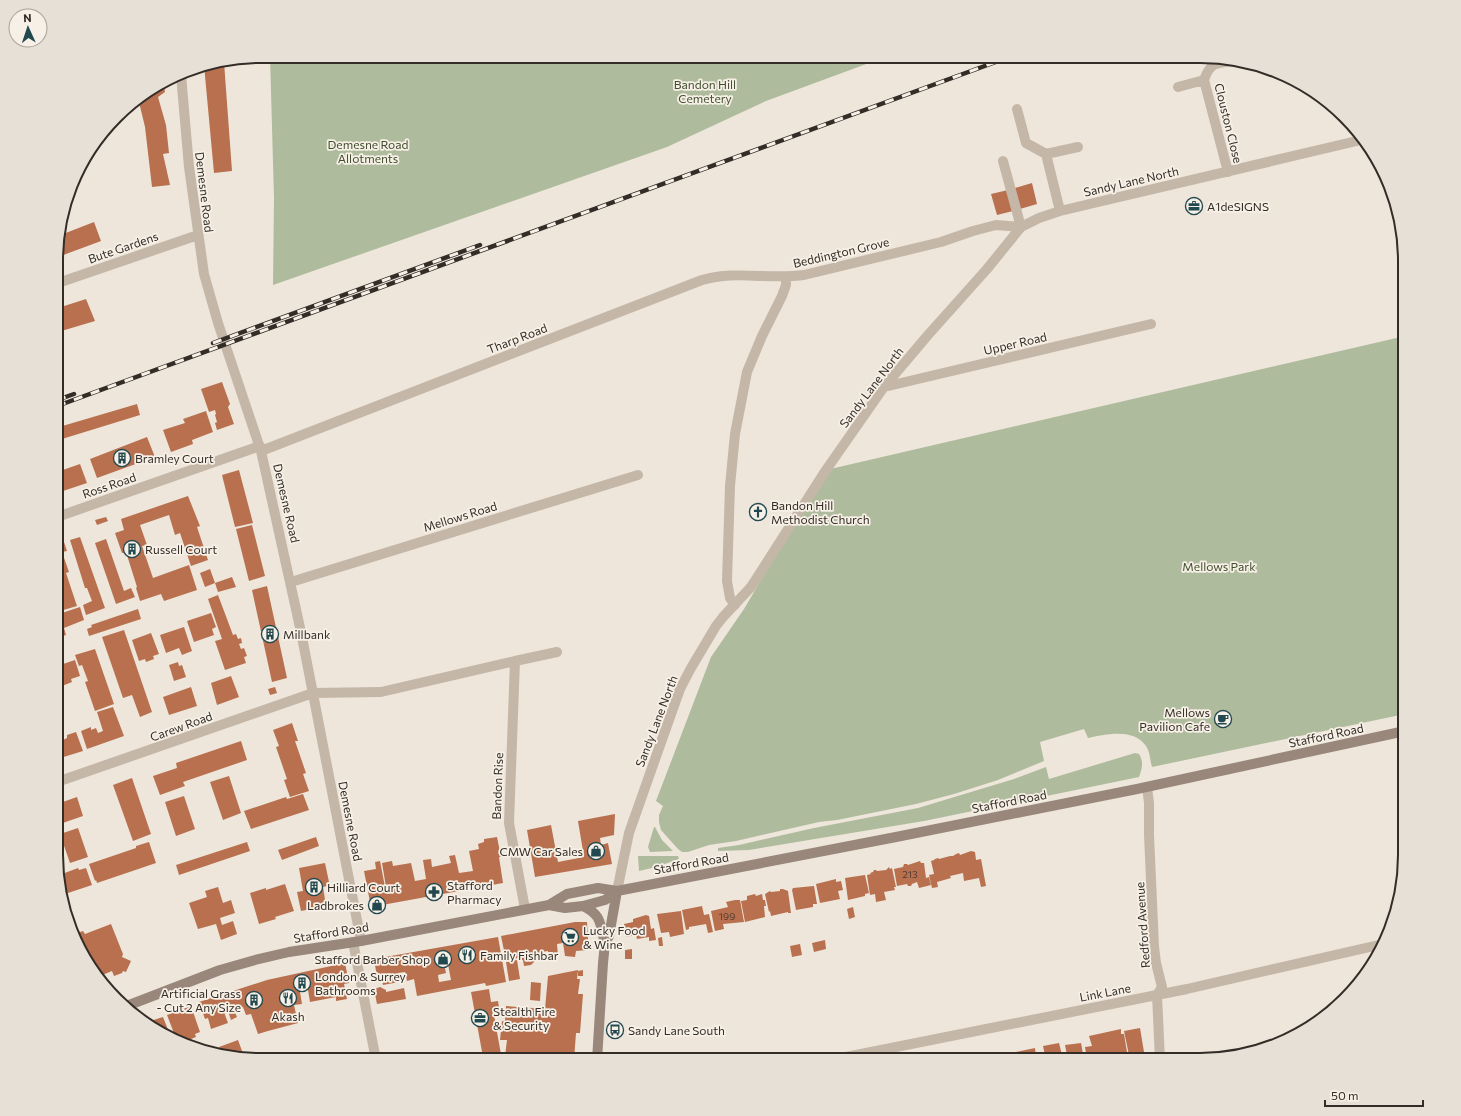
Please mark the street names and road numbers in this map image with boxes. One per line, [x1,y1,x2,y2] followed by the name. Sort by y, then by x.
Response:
[1212,82,1246,164] street label: Clouston Close
[193,151,217,233] street label: Demesne Road
[1082,163,1180,199] street label: Sandy Lane North
[86,228,160,266] street label: Bute Gardens
[792,234,890,270] street label: Beddington Grove
[485,320,549,356] street label: Tharp Road
[982,329,1048,357] street label: Upper Road
[836,344,906,430] street label: Sandy Lane North
[271,462,303,544] street label: Demesne Road
[80,469,138,501] street label: Ross Road
[422,498,499,534] street label: Mellows Road
[632,673,680,769] street label: Sandy Lane North
[148,708,214,744] street label: Carew Road
[1287,720,1365,750] street label: Stafford Road
[489,752,505,820] street label: Bandon Rise
[336,780,366,862] street label: Demesne Road
[970,787,1048,815] street label: Stafford Road
[652,849,730,876] street label: Stafford Road
[1132,881,1152,969] street label: Redford Avenue
[292,919,370,945] street label: Stafford Road
[1078,980,1132,1004] street label: Link Lane

